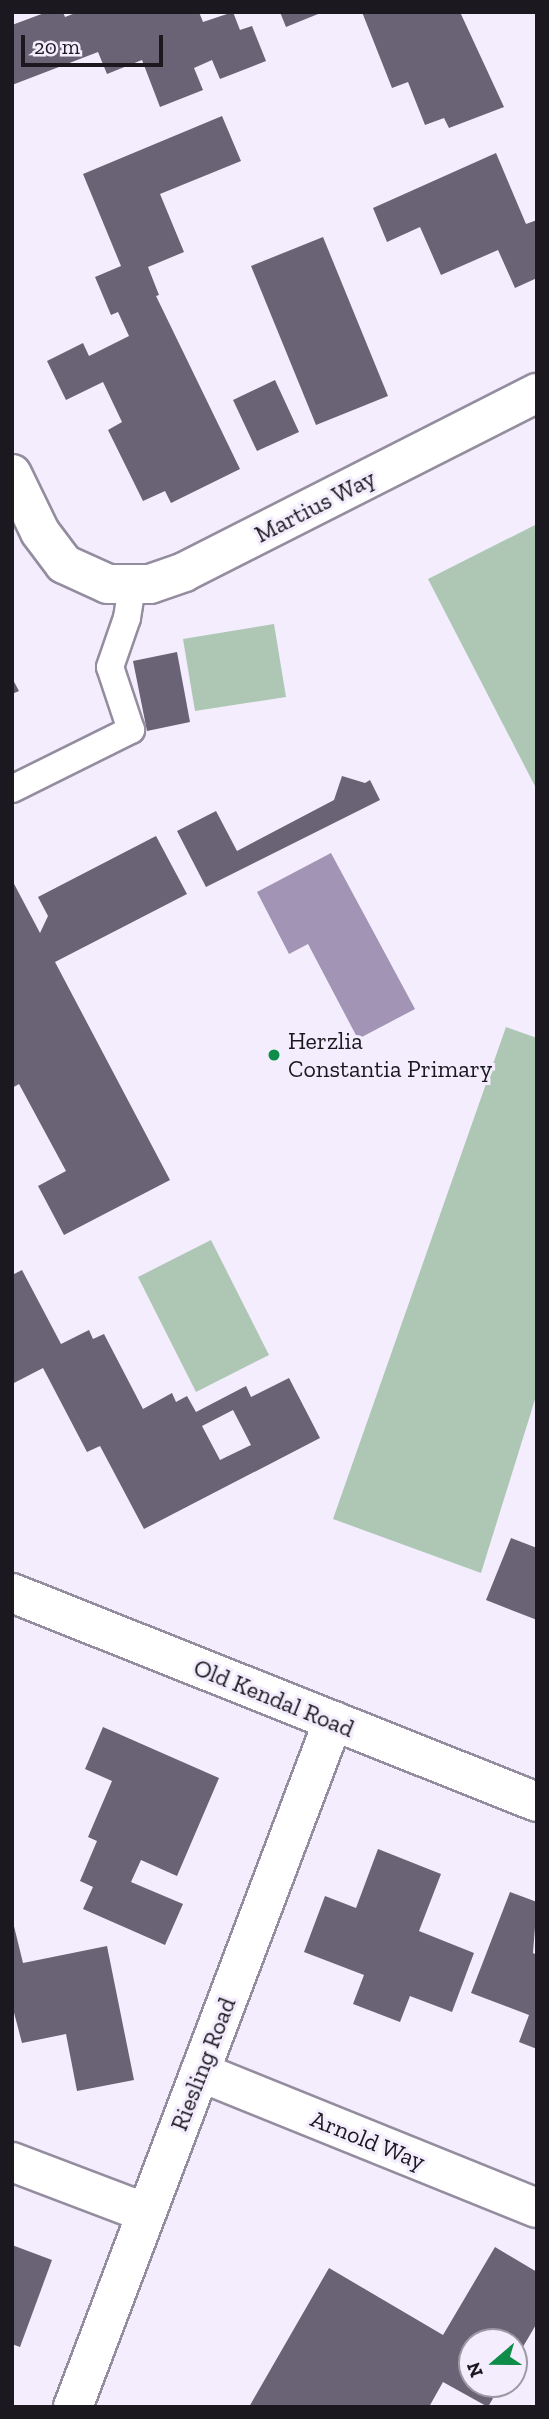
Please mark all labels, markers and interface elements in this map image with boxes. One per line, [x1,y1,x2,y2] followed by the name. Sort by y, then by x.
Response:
[24,21,166,65] scale bar
[34,34,80,59] text: 20 m
[249,463,381,549] street label: Martius Way
[288,1027,492,1083] place label: Herzlia Constantia Primary
[266,1047,282,1063] marker: Herzlia Constantia Primary
[190,1653,358,1743] street label: Old Kendal Road
[164,1993,242,2135] street label: Riesling Road
[306,2104,430,2176] street label: Arnold Way
[458,2328,528,2398] north arrow
[461,2359,488,2380] text: N

